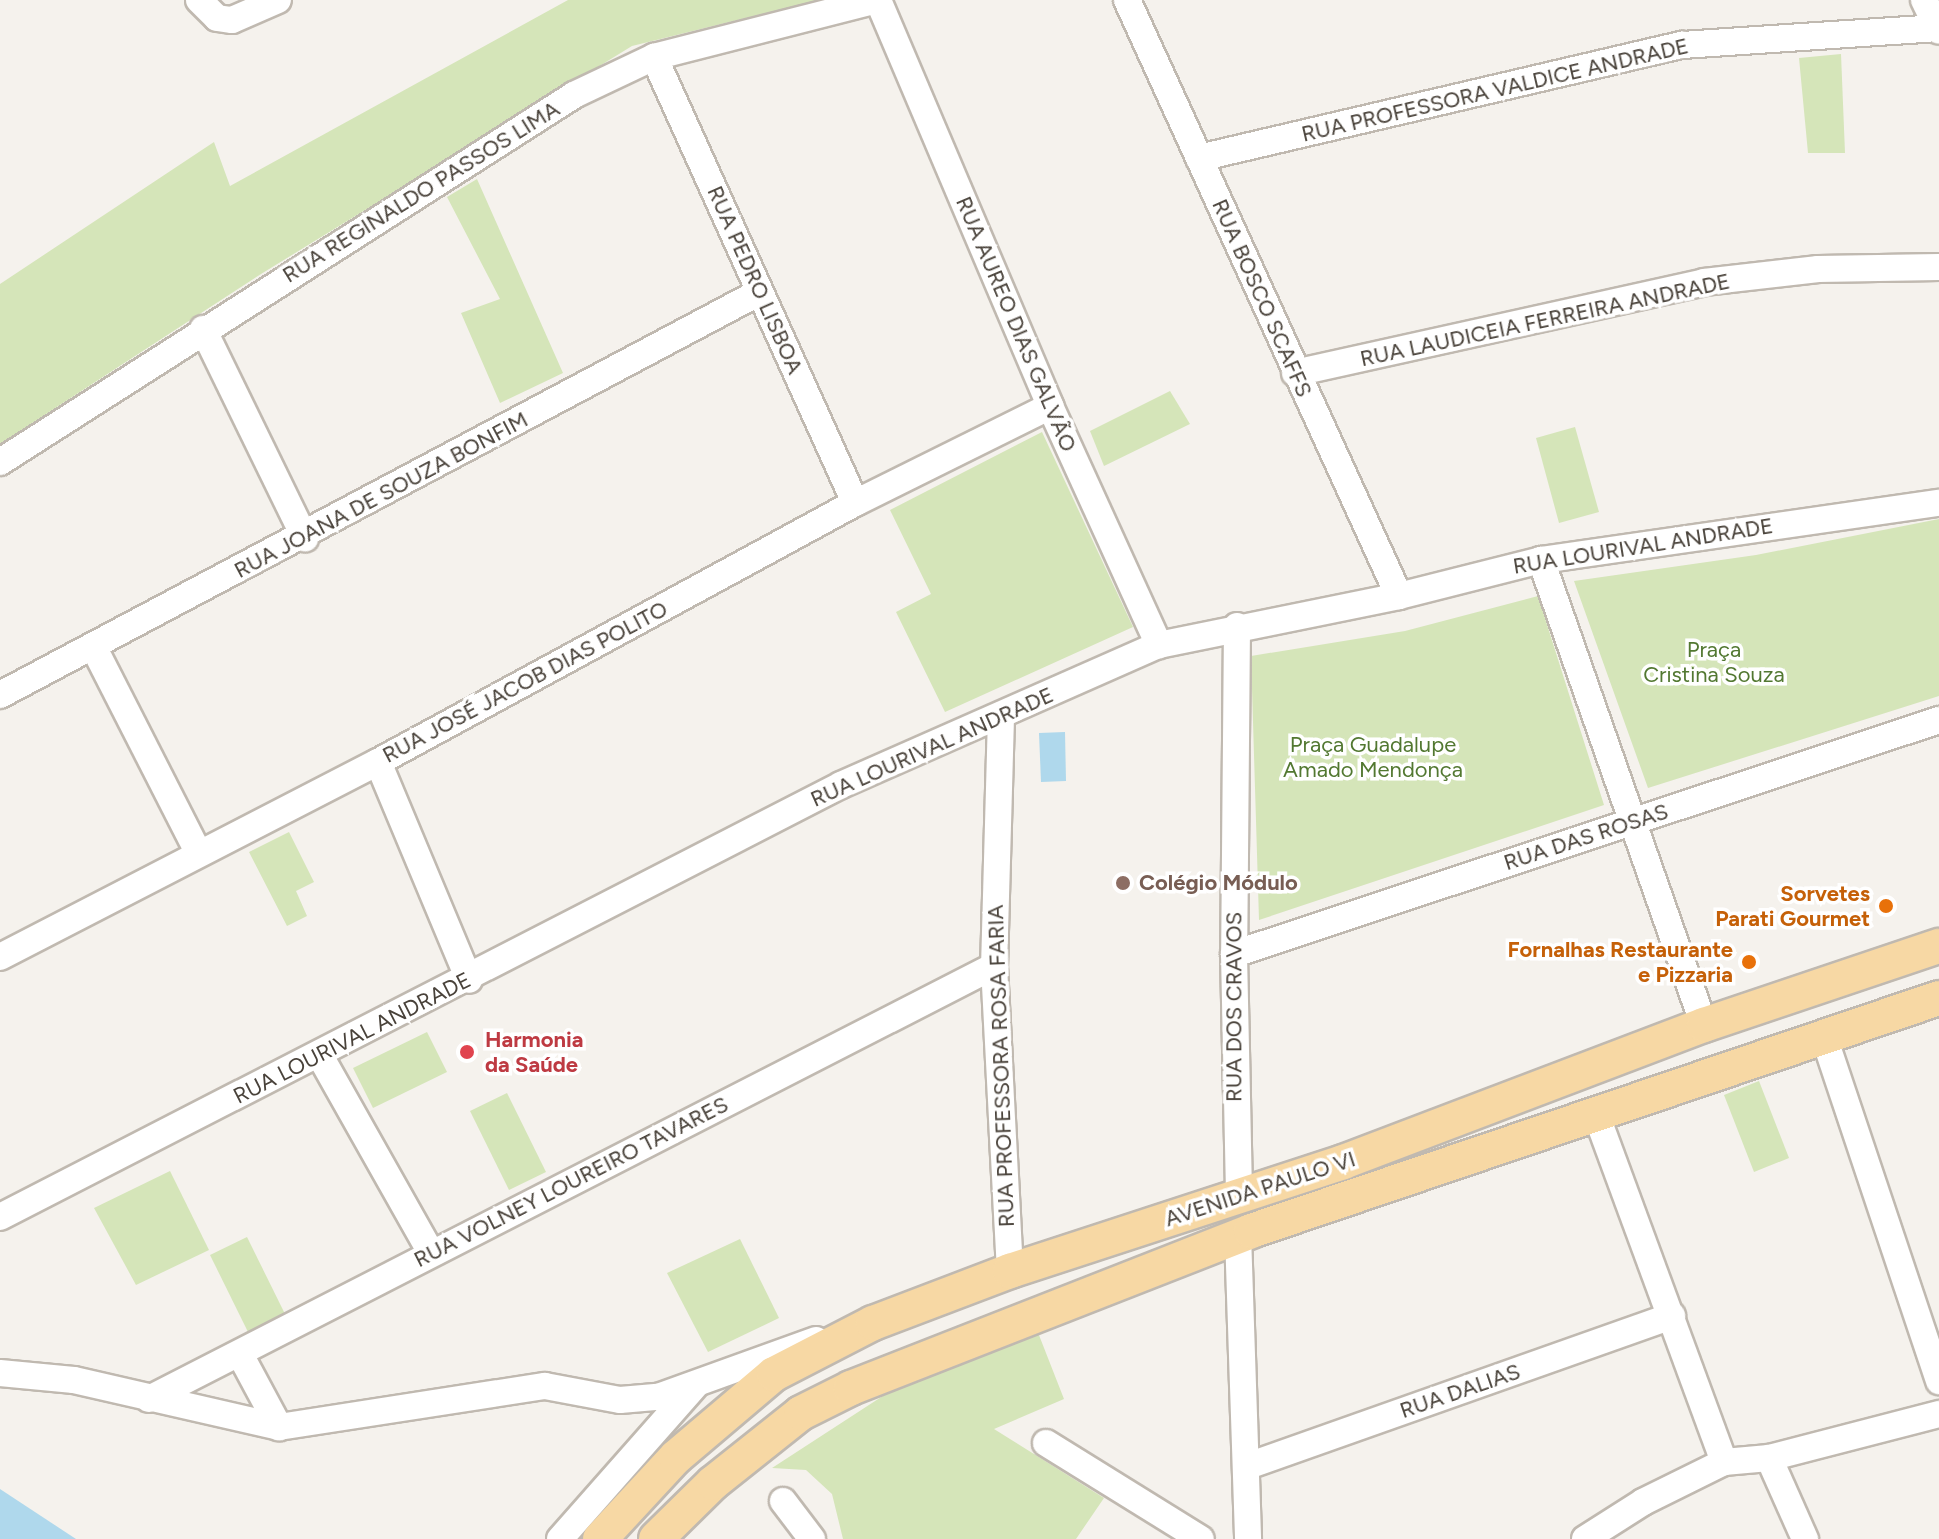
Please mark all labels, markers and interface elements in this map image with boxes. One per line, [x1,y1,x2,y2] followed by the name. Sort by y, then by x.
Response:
[1299,33,1691,147] street label: RUA PROFESSORA VALDICE ANDRADE
[278,96,564,288] street label: RUA REGINALDO PASSOS LIMA
[702,182,808,378] street label: RUA PEDRO LISBOA
[950,193,1082,455] street label: RUA AUREO DIAS GALVÃO
[1206,195,1318,401] street label: RUA BOSCO SCAFFS
[1358,268,1732,372] street label: RUA LAUDICEIA FERREIRA ANDRADE
[230,406,532,584] street label: RUA JOANA DE SOUZA BONFIM
[1511,512,1775,580] street label: RUA LOURIVAL ANDRADE
[378,595,672,769] street label: RUA JOSÉ JACOB DIAS POLITO
[1643,636,1785,688] park label: Praça Cristina Souza
[806,681,1058,813] street label: RUA LOURIVAL ANDRADE
[1283,731,1463,782] park label: Praça Guadalupe Amado Mendonça
[1500,798,1672,876] street label: RUA DAS ROSAS
[1139,870,1298,896] place label: Colégio Módulo
[1114,874,1132,892] marker: Colégio Módulo
[1715,880,1870,932] place label: Sorvetes Parati Gourmet
[1877,897,1895,915] marker: Sorvetes Parati Gourmet
[982,904,1020,1228] street label: RUA PROFESSORA ROSA FARIA
[1221,912,1247,1102] street label: RUA DOS CRAVOS
[1508,936,1733,988] place label: Fornalhas Restaurante e Pizzaria
[1740,953,1758,971] marker: Fornalhas Restaurante e Pizzaria
[229,967,475,1109] street label: RUA LOURIVAL ANDRADE
[485,1026,584,1078] place label: Harmonia da Saúde
[456,1041,478,1063] marker: Harmonia da Saúde
[410,1091,732,1273] street label: RUA VOLNEY LOUREIRO TAVARES
[1161,1146,1359,1232] street label: AVENIDA PAULO VI
[1396,1358,1524,1424] street label: RUA DALIAS

